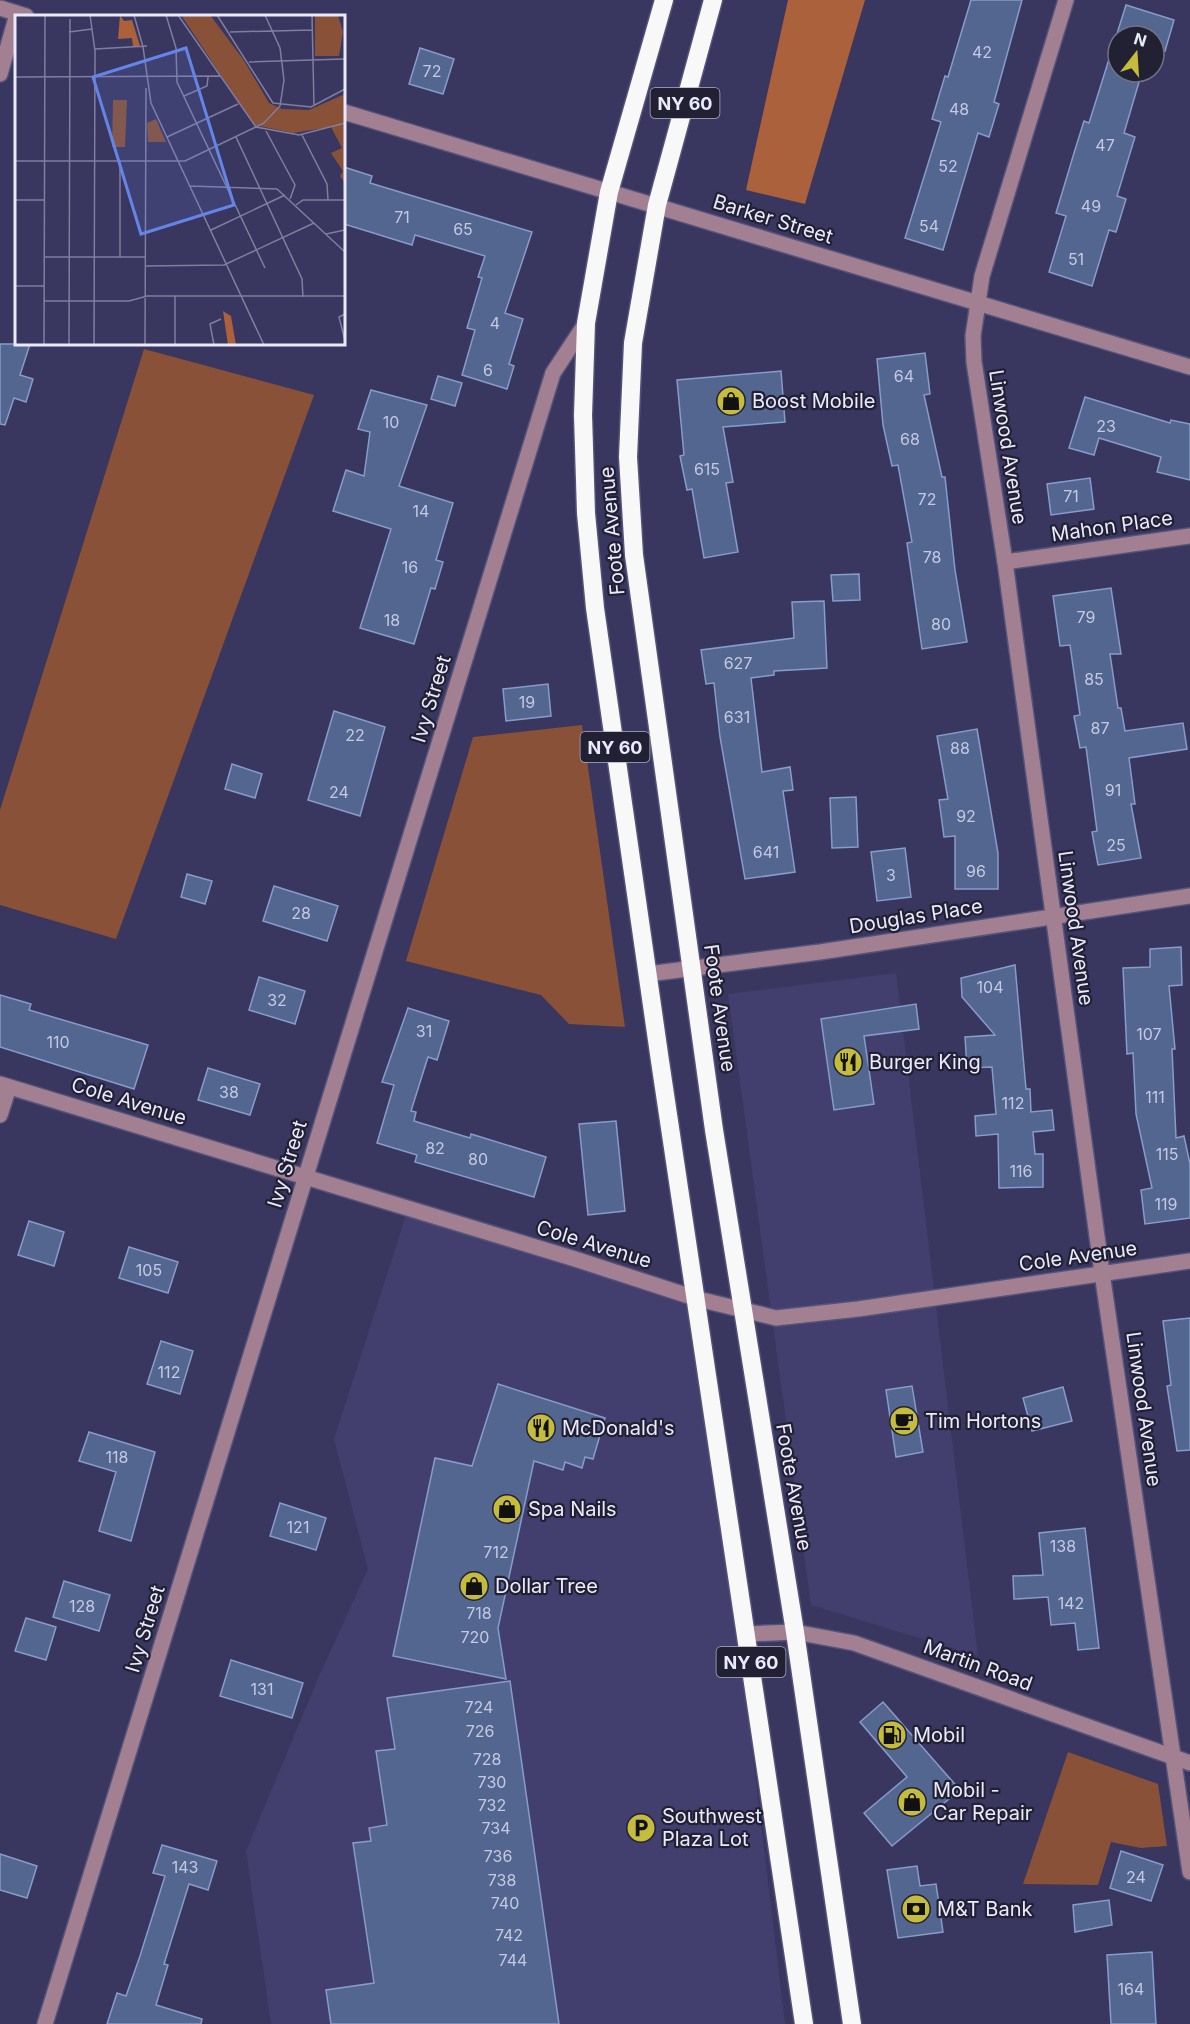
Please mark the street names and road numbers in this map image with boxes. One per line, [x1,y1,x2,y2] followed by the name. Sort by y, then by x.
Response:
[650,88,720,118] road number: NY 60
[710,189,836,249] street label: Barker Street
[984,368,1032,526] street label: Linwood Avenue
[594,466,630,596] street label: Foote Avenue
[1050,506,1174,546] street label: Mahon Place
[406,652,456,746] street label: Ivy Street
[580,732,650,762] road number: NY 60
[1053,849,1099,1007] street label: Linwood Avenue
[848,894,984,938] street label: Douglas Place
[699,943,741,1073] street label: Foote Avenue
[69,1072,189,1130] street label: Cole Avenue
[262,1117,312,1211] street label: Ivy Street
[534,1215,654,1273] street label: Cole Avenue
[1017,1236,1139,1276] street label: Cole Avenue
[1121,1330,1167,1488] street label: Linwood Avenue
[771,1421,817,1553] street label: Foote Avenue
[120,1582,170,1676] street label: Ivy Street
[920,1634,1036,1696] street label: Martin Road
[716,1647,786,1677] road number: NY 60

